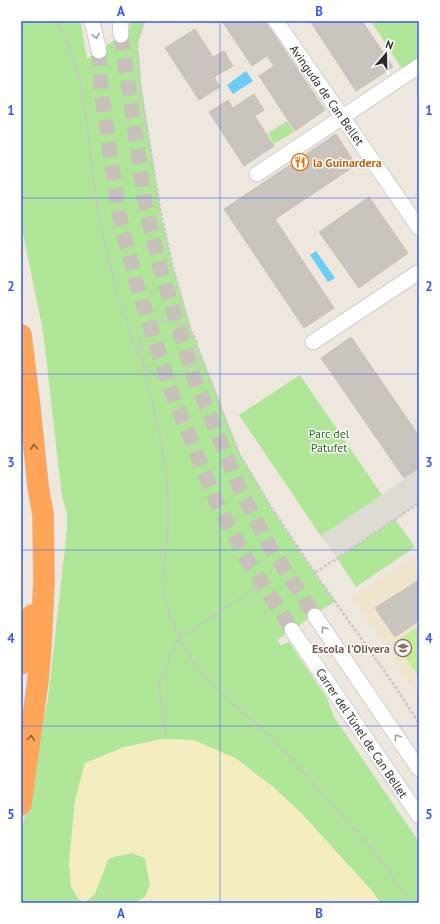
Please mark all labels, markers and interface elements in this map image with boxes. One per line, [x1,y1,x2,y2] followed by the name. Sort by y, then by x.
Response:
[117,3,125,20] text: A
[315,3,323,20] text: B
[91,33,100,39] one-way arrow
[366,34,406,74] north arrow
[384,37,395,52] text: N
[287,42,367,148] street label: Avinguda de Can Bellet
[7,102,15,119] text: 1
[425,102,433,119] text: 1
[290,152,310,172] restaurant icon: la Guinardera
[313,155,382,170] place label: la Guinardera
[7,278,15,295] text: 2
[425,278,433,295] text: 2
[309,426,350,455] park label: Parc del Patufet
[30,444,39,450] one-way arrow
[7,454,15,471] text: 3
[425,454,433,471] text: 3
[322,627,329,634] one-way arrow
[7,630,15,647] text: 4
[425,630,433,647] text: 4
[393,638,413,658] school or university icon: Escola l'Olivera
[312,641,390,656] place label: Escola l'Olivera
[313,665,411,801] street label: Carrer del Túnel de Can Bellet
[394,734,402,741] one-way arrow
[26,735,35,741] one-way arrow
[7,806,15,823] text: 5
[425,806,433,823] text: 5
[117,905,125,922] text: A
[315,905,323,922] text: B

